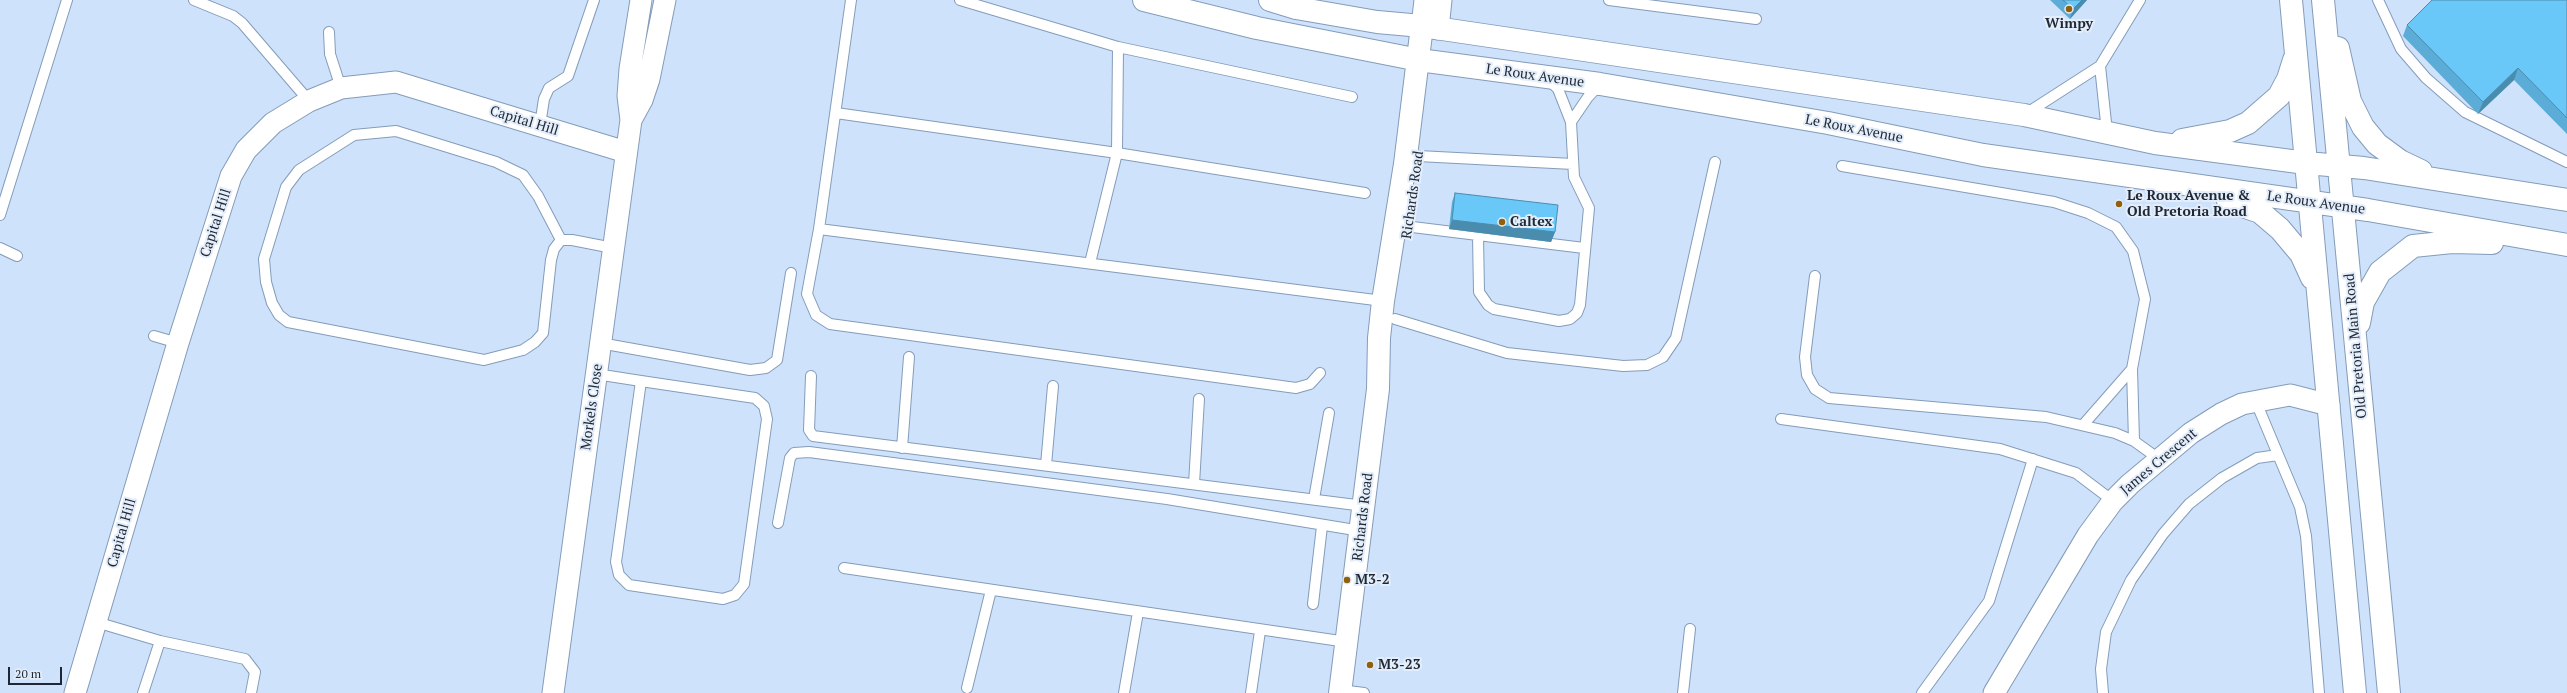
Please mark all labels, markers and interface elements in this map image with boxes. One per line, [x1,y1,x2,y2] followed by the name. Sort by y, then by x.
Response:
[2064,4,2074,14] marker: Wimpy
[2045,16,2093,32] place label: Wimpy
[1485,61,1585,91] street label: Le Roux Avenue
[488,103,560,139] street label: Capital Hill
[1804,111,1904,147] street label: Le Roux Avenue
[1399,150,1427,240] street label: Richards Road
[197,187,235,259] street label: Capital Hill
[2127,188,2250,220] place label: Le Roux Avenue & Old Pretoria Road
[2266,188,2366,218] street label: Le Roux Avenue
[2114,199,2124,209] marker: Le Roux Avenue & Old Pretoria Road
[1510,214,1552,230] place label: Caltex
[1497,217,1507,227] marker: Caltex
[2341,273,2371,419] street label: Old Pretoria Main Road
[578,363,606,451] street label: Morkels Close
[2117,425,2201,499] street label: James Crescent
[1349,472,1377,562] street label: Richards Road
[104,497,140,569] street label: Capital Hill
[1355,572,1390,588] place label: M3-2
[1342,575,1352,585] marker: M3-2
[1378,657,1421,673] place label: M3-23
[10,659,64,685] scale bar
[1365,660,1375,670] marker: M3-23
[15,666,41,681] text: 20 m

